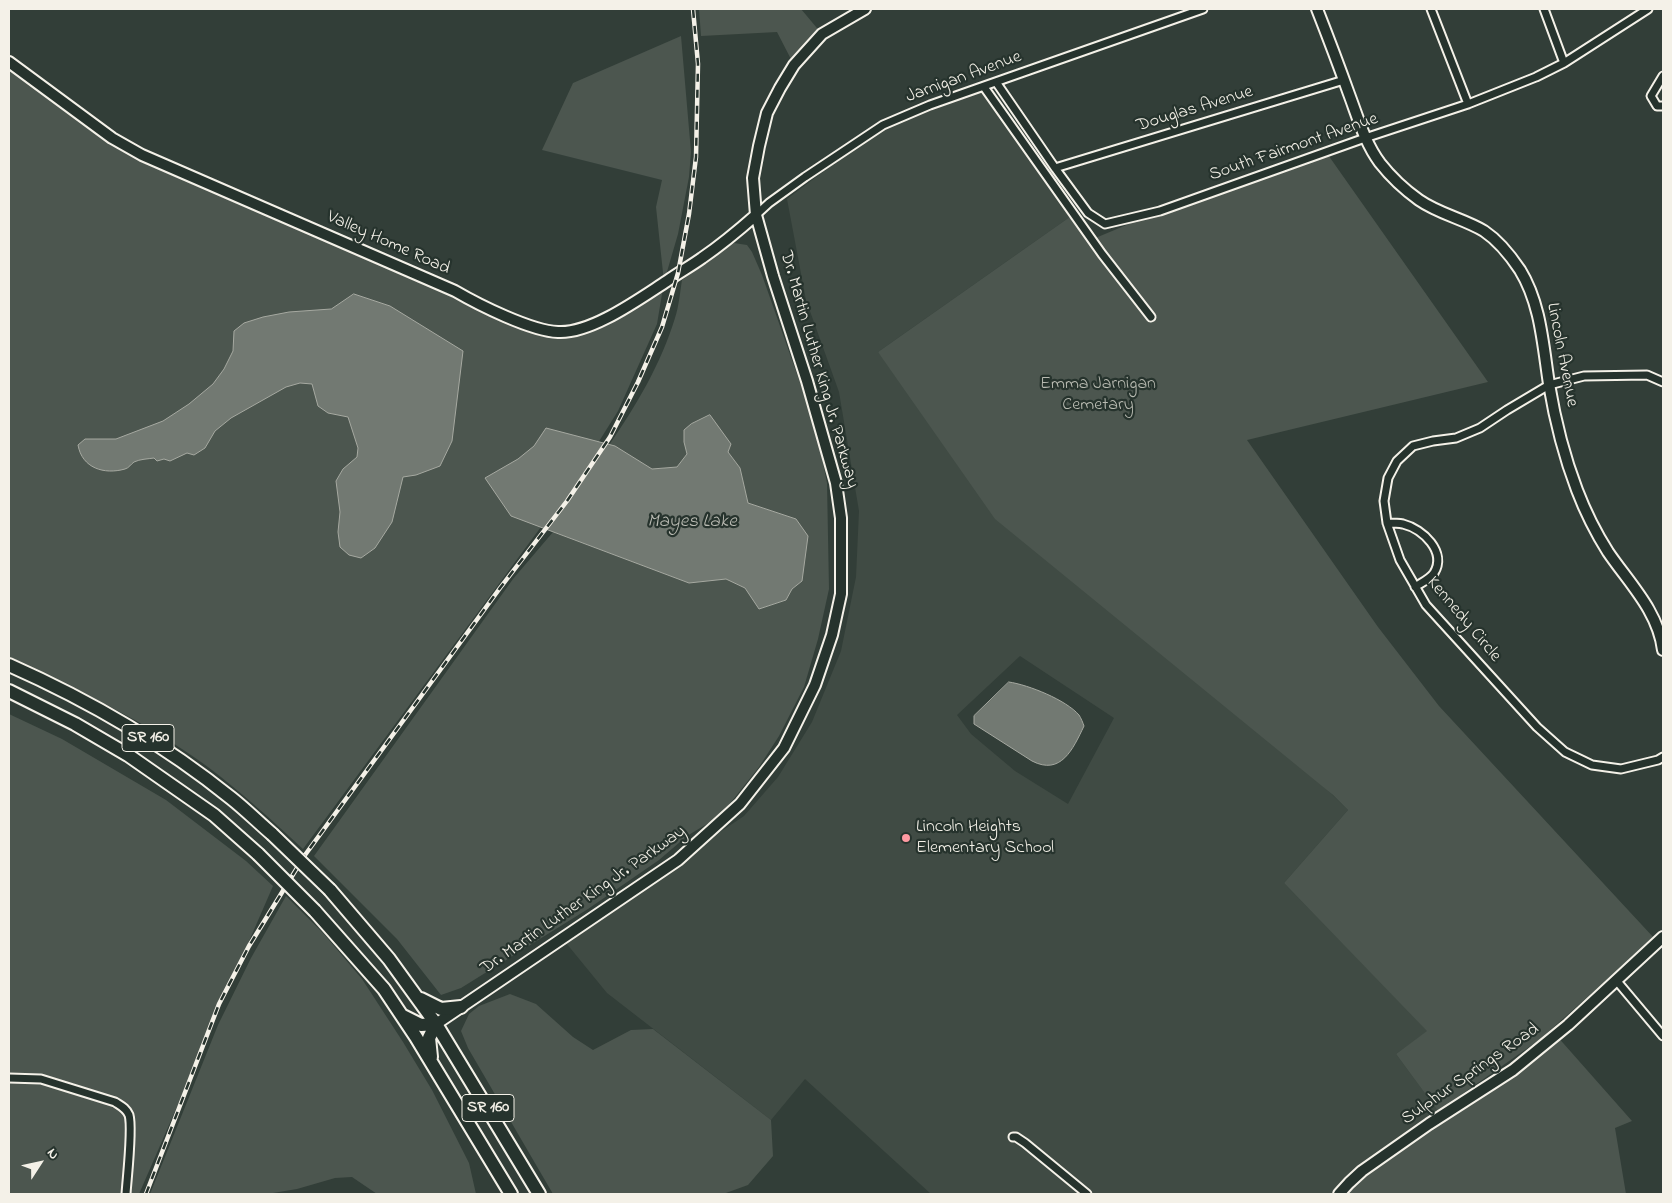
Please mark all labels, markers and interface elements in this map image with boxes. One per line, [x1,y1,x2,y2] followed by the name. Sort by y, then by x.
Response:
[903,47,1025,109] street label: Jarnigan Avenue
[1134,82,1256,138] street label: Douglas Avenue
[1207,109,1381,187] street label: South Fairmont Avenue
[323,207,453,281] street label: Valley Home Road
[774,249,862,491] street label: Dr. Martin Luther King Jr. Parkway
[1540,301,1582,409] street label: Lincoln Avenue
[1040,374,1156,416] park label: Emma Jarnigan Cemetary
[647,512,737,534] water label: Mayes Lake
[1421,573,1505,667] street label: Kennedy Circle
[122,724,174,751] road number: SR 160
[916,817,1054,860] place label: Lincoln Heights Elementary School
[477,822,691,980] street label: Dr. Martin Luther King Jr. Parkway
[900,832,912,844] marker: Lincoln Heights Elementary School
[1398,1019,1544,1131] street label: Sulphur Springs Road
[462,1094,514,1122] road number: SR 160
[15,1138,65,1188] north arrow
[41,1144,64,1164] text: N

